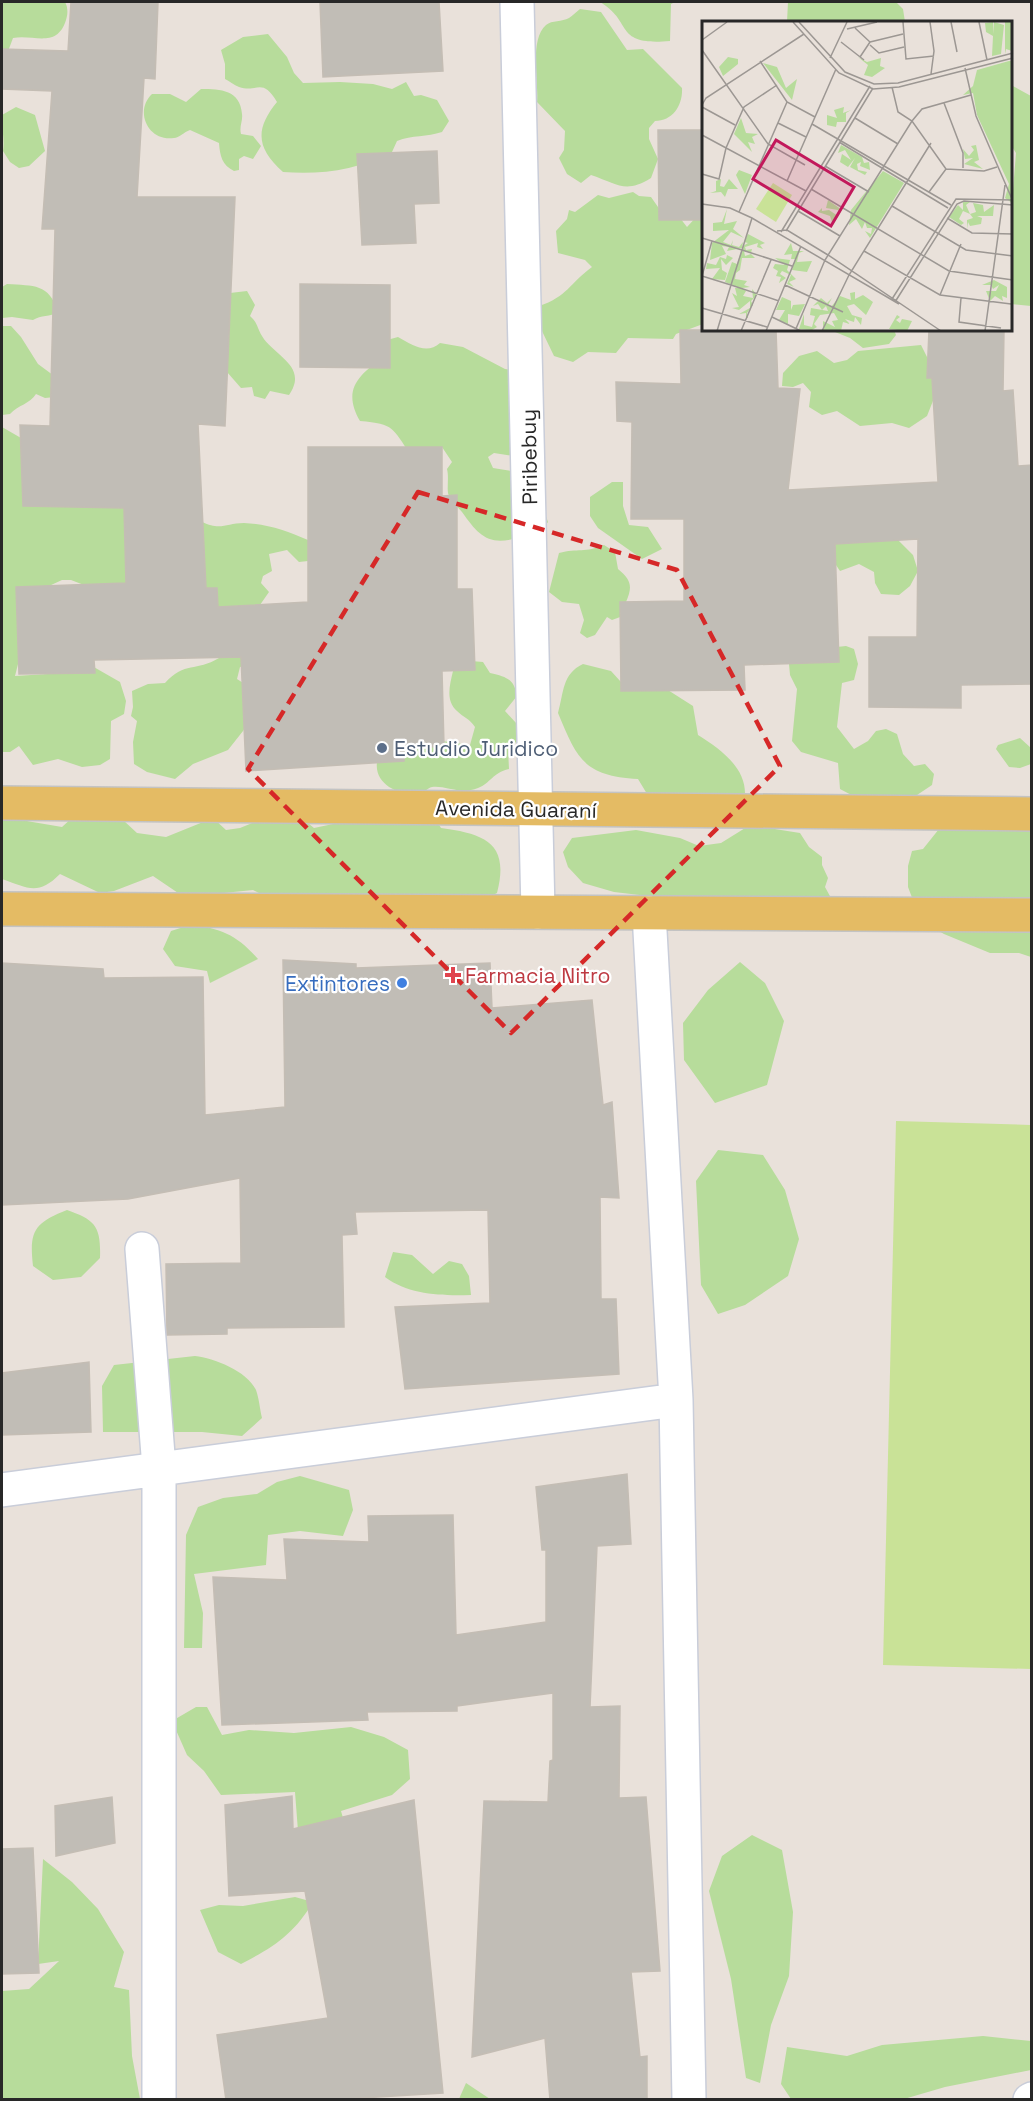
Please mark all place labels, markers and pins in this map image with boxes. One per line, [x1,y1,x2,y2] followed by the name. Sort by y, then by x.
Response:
[394,735,558,762] place label: Estudio Juridico
[375,741,389,755] marker: Estudio Juridico
[465,962,610,989] place label: Farmacia Nitro
[446,968,460,982] marker: Farmacia Nitro
[285,970,390,997] place label: Extintores
[395,976,409,990] marker: Extintores

